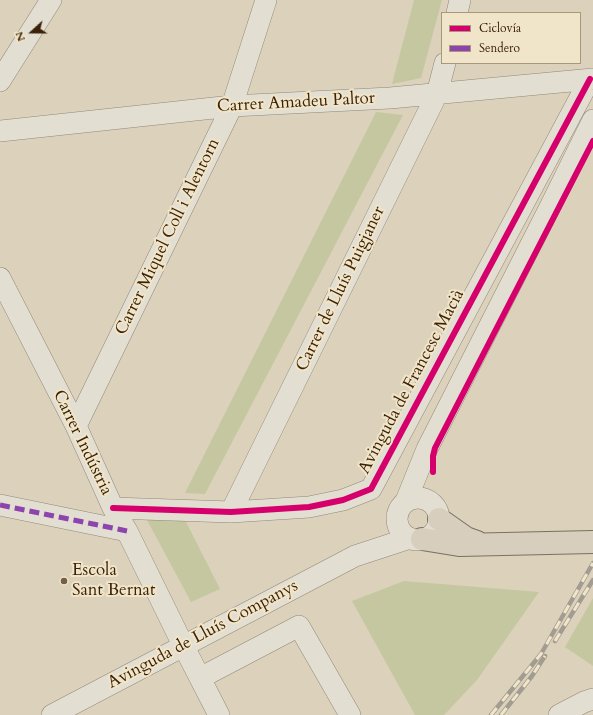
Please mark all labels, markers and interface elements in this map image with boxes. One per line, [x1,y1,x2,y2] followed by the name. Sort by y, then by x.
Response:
[12,12,52,52] north arrow
[441,12,581,64] legend
[479,20,521,36] text: Ciclovía
[12,29,29,44] text: N
[479,40,520,56] text: Sendero
[216,89,376,117] street label: Carrer Amadeu Paltor
[111,135,225,339] street label: Carrer Miquel Coll i Alentorn
[292,203,390,375] street label: Carrer de Lluís Puigjaner
[355,286,469,478] street label: Avinguda de Francesc Macià
[48,387,116,499] street label: Carrer Indústria
[72,561,155,601] place label: Escola Sant Bernat
[59,576,69,586] marker: Escola Sant Bernat
[104,576,302,694] street label: Avinguda de Lluís Companys

